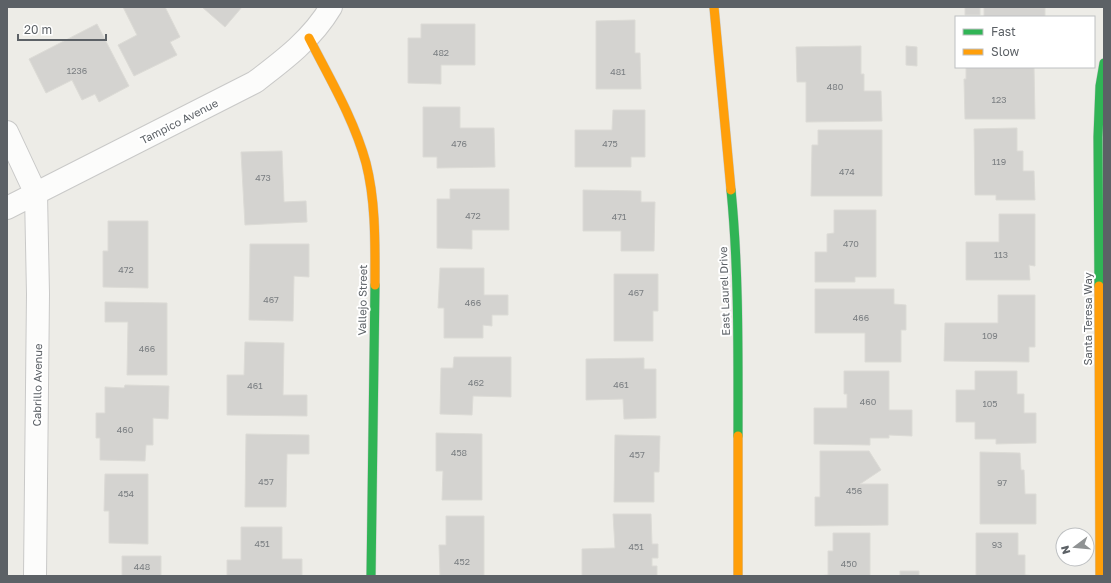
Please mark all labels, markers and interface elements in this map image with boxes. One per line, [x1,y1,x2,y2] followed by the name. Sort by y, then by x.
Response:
[18,16,106,42] scale bar
[955,16,1095,68] legend
[24,22,52,37] text: 20 m
[991,24,1016,39] text: Fast
[991,44,1019,59] text: Slow
[433,47,449,58] house number: 482
[67,65,87,76] house number: 1236
[610,66,626,77] house number: 481
[827,81,844,92] house number: 480
[992,94,1006,105] house number: 123
[138,96,220,146] street label: Tampico Avenue
[451,138,467,149] house number: 476
[602,138,618,149] house number: 475
[992,156,1006,167] house number: 119
[839,166,855,177] house number: 474
[255,172,271,183] house number: 473
[465,210,481,221] house number: 472
[612,211,627,222] house number: 471
[843,238,859,249] house number: 470
[716,246,732,336] street label: East Laurel Drive
[994,249,1008,260] house number: 113
[118,264,134,275] house number: 472
[355,264,369,336] street label: Vallejo Street
[1081,272,1094,366] street label: Santa Teresa Way
[628,287,644,298] house number: 467
[263,294,279,305] house number: 467
[465,297,481,308] house number: 466
[853,312,869,323] house number: 466
[982,330,998,341] house number: 109
[30,343,44,427] street label: Cabrillo Avenue
[139,343,155,354] house number: 466
[468,377,484,388] house number: 462
[613,379,629,390] house number: 461
[247,380,263,391] house number: 461
[860,396,877,407] house number: 460
[982,398,998,409] house number: 105
[117,424,134,435] house number: 460
[451,447,467,458] house number: 458
[629,449,645,460] house number: 457
[258,476,274,487] house number: 457
[997,477,1007,488] house number: 97
[846,485,862,496] house number: 456
[118,488,135,499] house number: 454
[1055,527,1095,567] north arrow
[254,538,270,549] house number: 451
[992,539,1002,550] house number: 93
[628,541,644,552] house number: 451
[1058,544,1072,556] text: N
[454,556,470,567] house number: 452
[841,558,858,569] house number: 450
[134,561,150,572] house number: 448

